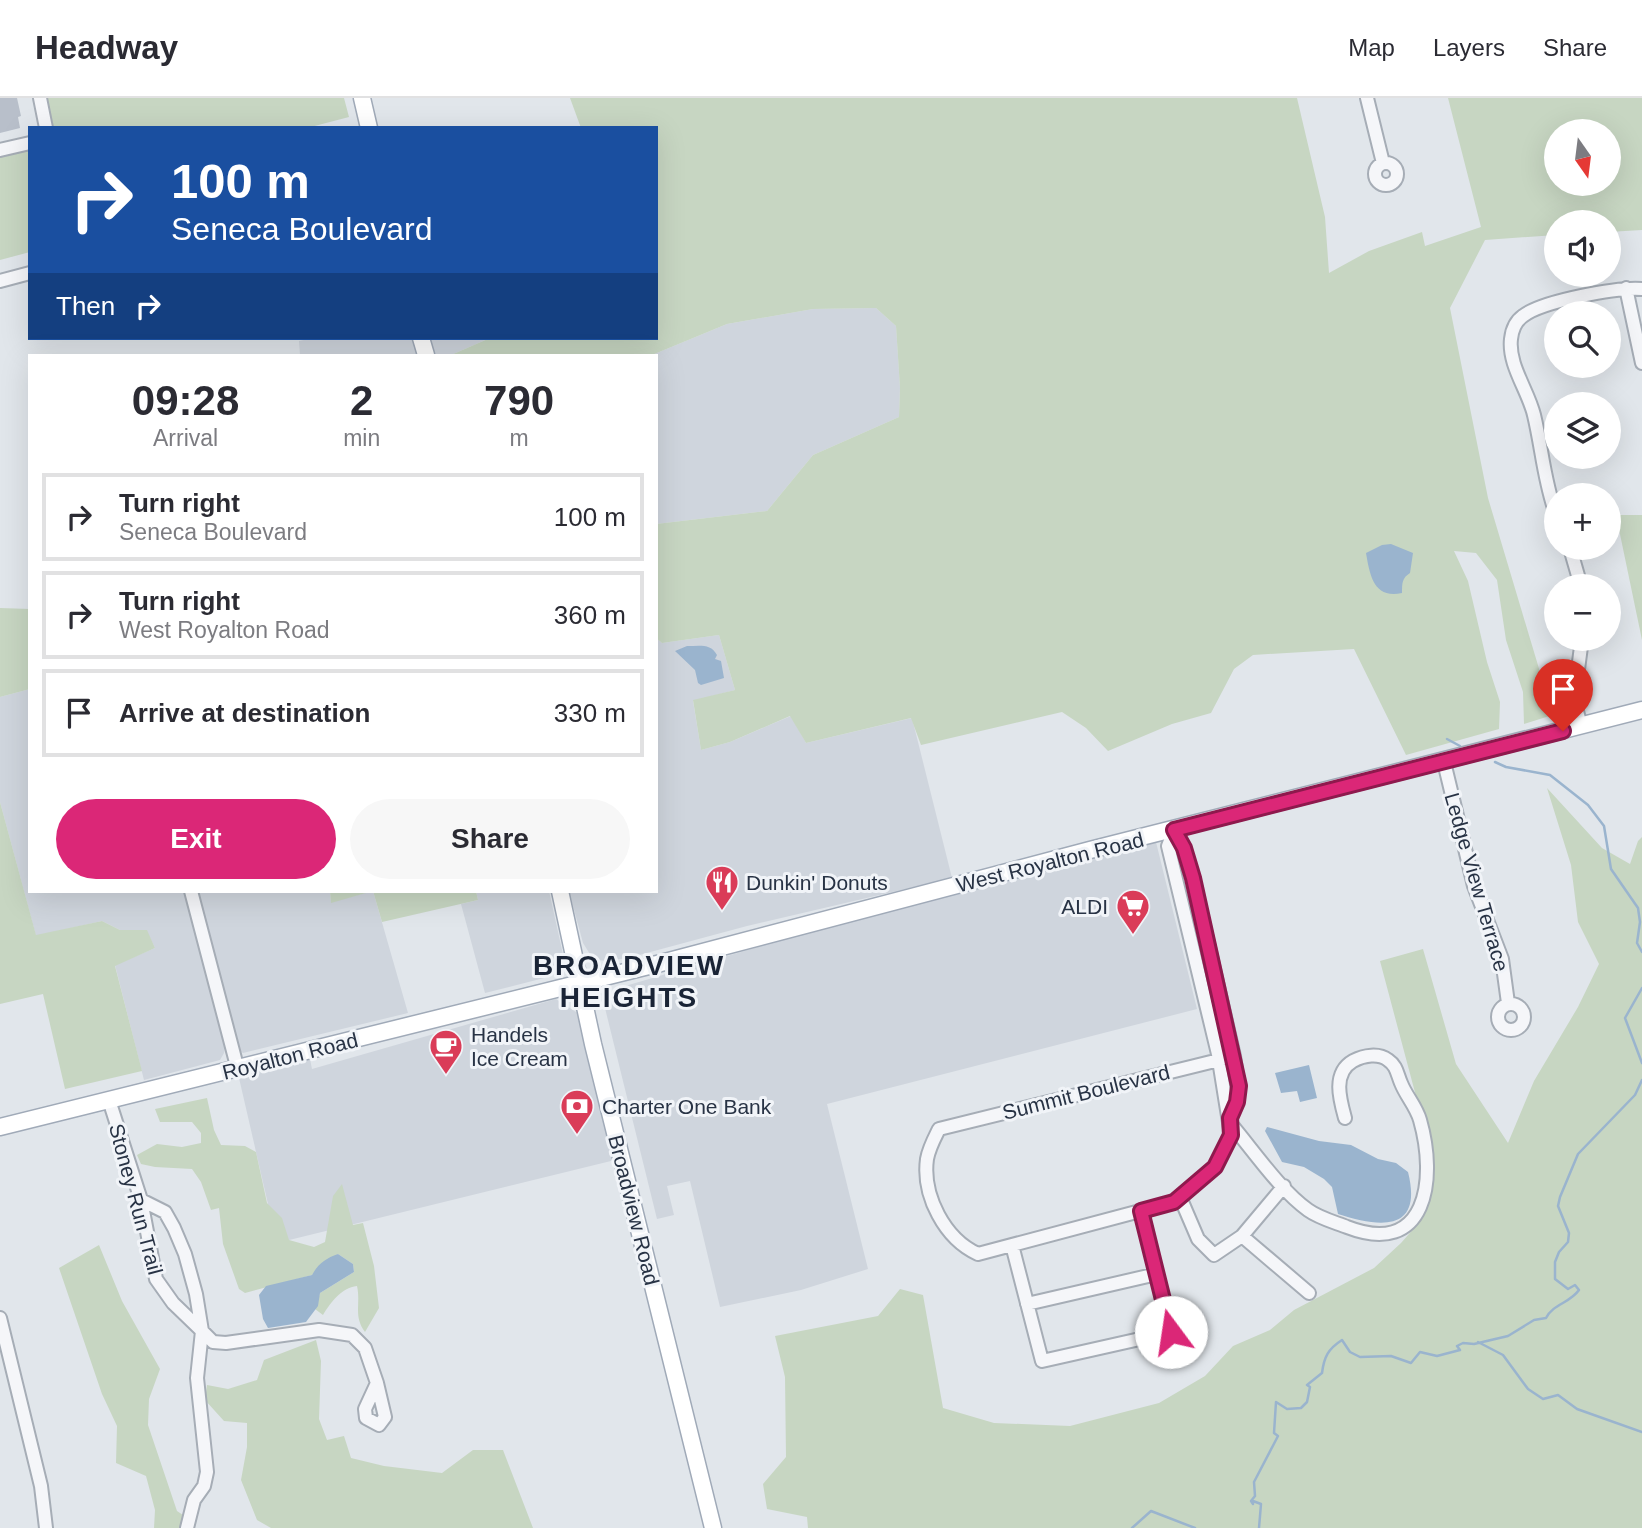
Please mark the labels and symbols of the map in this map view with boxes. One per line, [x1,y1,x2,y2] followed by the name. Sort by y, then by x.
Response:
[1544,119,1620,196] north arrow
[1533,659,1593,731] pin
[1440,790,1514,974] street label: Ledge View Terrace
[954,828,1146,896] street label: West Royalton Road
[703,863,741,912] restaurant icon: Dunkin' Donuts
[746,871,888,894] place label: Dunkin' Donuts
[1114,887,1152,936] supermarket icon: ALDI
[1061,895,1108,918] place label: ALDI
[533,950,725,1013] district label: BROADVIEW HEIGHTS
[471,1023,568,1070] place label: Handels Ice Cream
[427,1027,465,1076] cafe icon: Handels Ice Cream
[220,1028,360,1084] street label: Royalton Road
[1000,1060,1172,1124] street label: Summit Boulevard
[558,1087,596,1136] bank icon: Charter One Bank
[602,1095,772,1118] place label: Charter One Bank
[105,1121,167,1277] street label: Stoney Run Trail
[604,1132,664,1288] street label: Broadview Road
[1134,1295,1208,1369] position arrow

